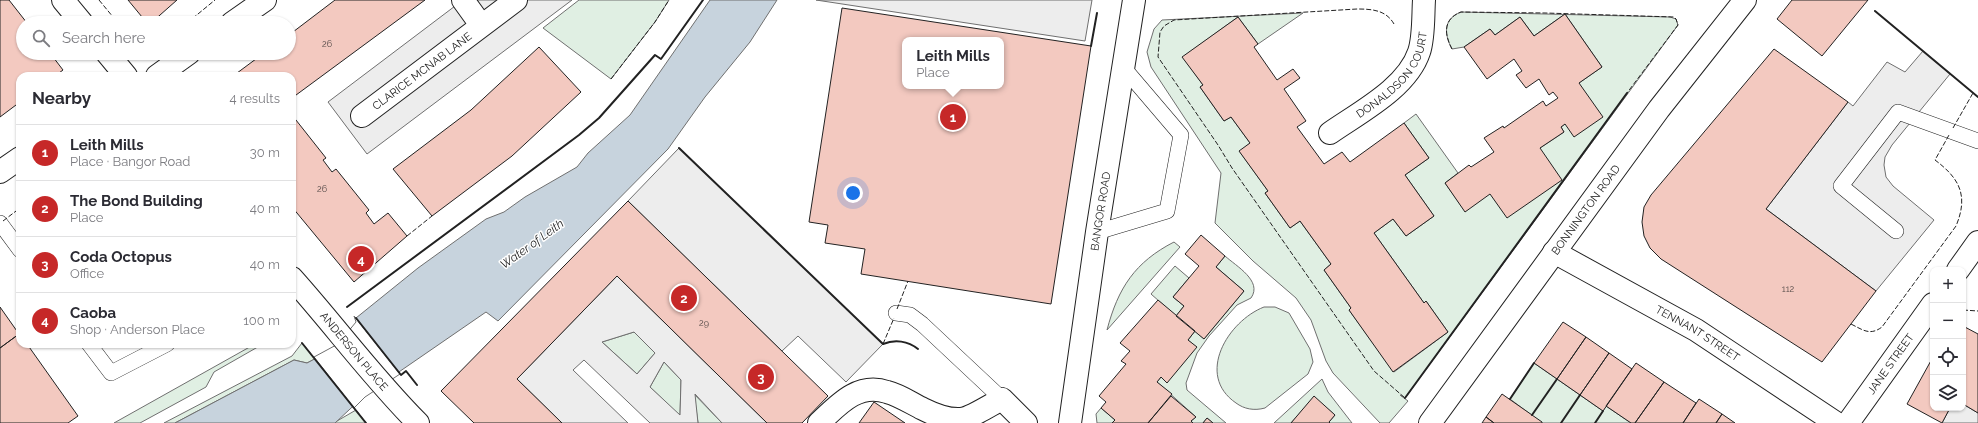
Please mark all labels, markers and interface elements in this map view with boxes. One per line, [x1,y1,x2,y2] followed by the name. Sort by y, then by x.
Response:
[16,16,296,60] search box
[30,27,52,49] icon: search
[62,29,145,47] text: Search here
[370,29,474,112] street label: CLARICE MCNAB LANE
[1354,31,1429,120] street label: DONALDSON COURT
[902,37,1004,89] popup
[322,39,333,49] house number: 26
[916,47,990,65] text: Leith Mills
[916,65,950,80] text: Place
[32,88,91,108] text: Nearby
[229,91,280,106] text: 4 results
[940,102,966,132] pin: 1
[70,136,144,154] text: Leith Mills
[42,145,48,160] text: 1
[250,145,280,160] text: 30 m
[70,154,190,169] text: Place · Bangor Road
[1548,162,1623,257] street label: BONNINGTON ROAD
[1088,171,1113,251] street label: BANGOR ROAD
[843,183,863,203] your location
[317,184,328,194] house number: 26
[70,192,203,210] text: The Bond Building
[41,201,49,216] text: 2
[250,201,280,216] text: 40 m
[70,210,103,225] text: Place
[498,216,567,272] water label: Water of Leith
[348,244,374,274] pin: 4
[70,248,172,266] text: Coda Octopus
[41,257,49,272] text: 3
[250,257,280,272] text: 40 m
[70,266,104,281] text: Office
[1930,267,1966,411] map controls
[1930,267,1966,303] button: +
[671,283,697,313] pin: 2
[1782,284,1795,294] house number: 112
[1653,303,1742,364] street label: TENNANT STREET
[1930,303,1966,339] button: −
[70,304,116,322] text: Caoba
[317,309,391,393] street label: ANDERSON PLACE
[41,313,49,328] text: 4
[243,313,280,328] text: 100 m
[699,318,709,328] house number: 29
[70,322,205,337] text: Shop · Anderson Place
[1864,331,1917,396] street label: JANE STREET
[1930,339,1966,375] button: locate
[748,362,774,392] pin: 3
[1930,375,1966,411] button: layers

